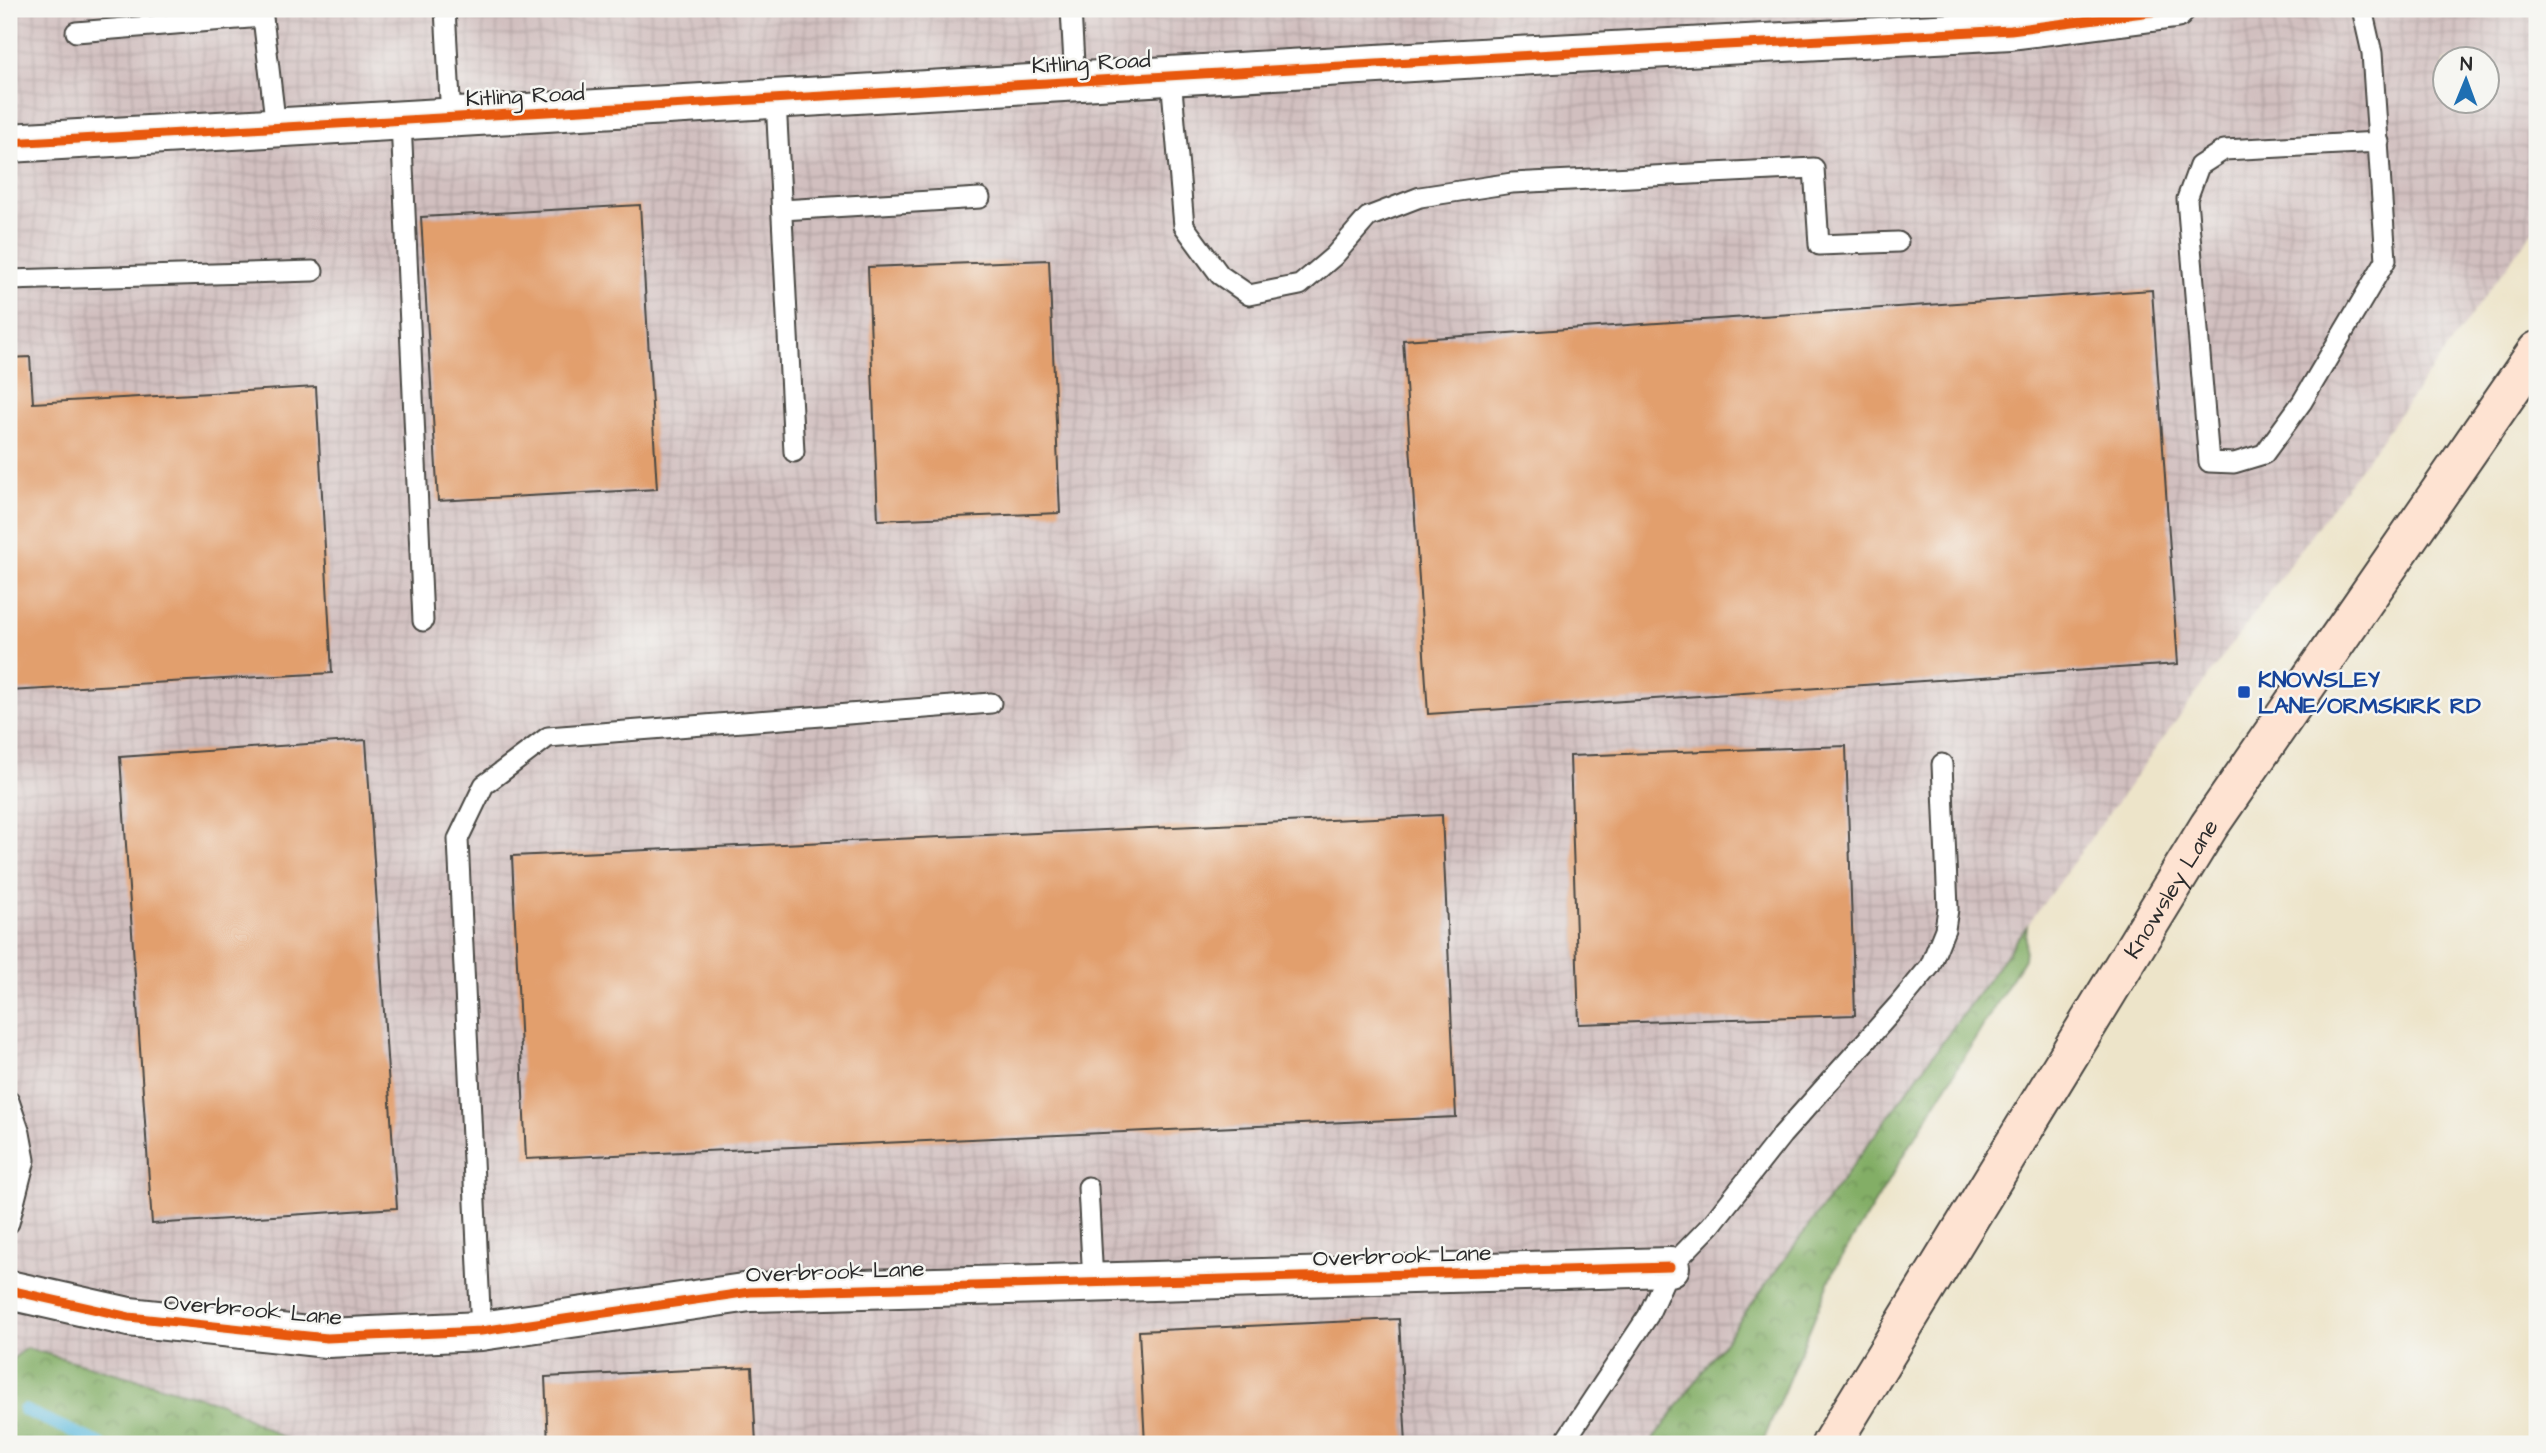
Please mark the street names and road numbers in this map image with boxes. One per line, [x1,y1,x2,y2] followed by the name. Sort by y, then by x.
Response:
[1031,44,1152,83] street label: Kitling Road
[465,77,586,116] street label: Kitling Road
[2117,813,2226,965] street label: Knowsley Lane
[1312,1237,1492,1275] street label: Overbrook Lane
[745,1253,925,1291] street label: Overbrook Lane
[162,1286,343,1334] street label: Overbrook Lane

